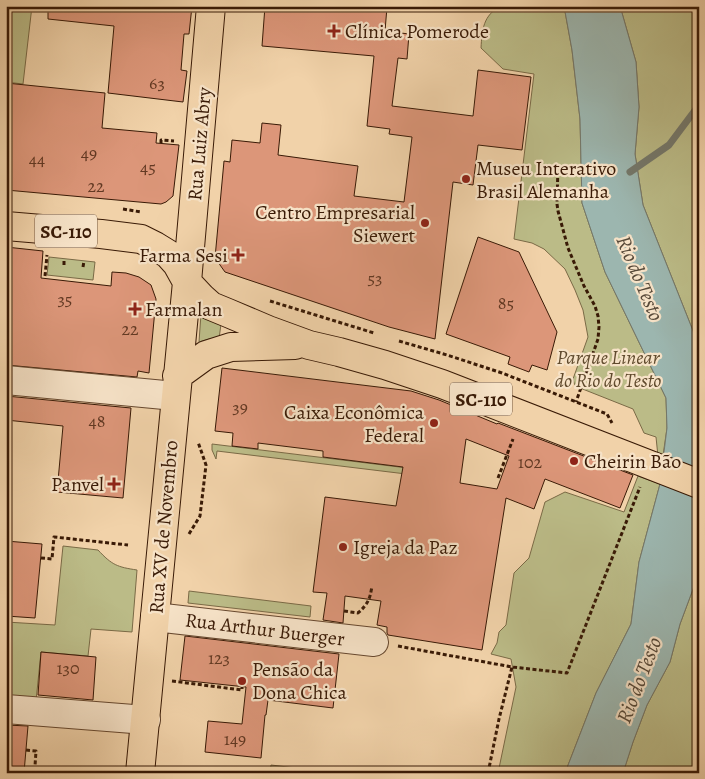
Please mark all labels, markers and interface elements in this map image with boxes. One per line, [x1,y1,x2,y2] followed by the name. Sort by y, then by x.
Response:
[345,18,489,45] place label: Clínica Pomerode
[327,24,341,38] marker: Clínica Pomerode
[149,71,165,95] house number: 63
[181,85,218,202] street label: Rua Luiz Abry
[81,141,97,165] house number: 49
[29,147,45,171] house number: 44
[140,155,156,179] house number: 45
[476,155,616,205] place label: Museu Interativo Brasil Alemanha
[460,173,472,185] marker: Museu Interativo Brasil Alemanha
[87,174,105,198] house number: 22
[255,199,415,249] place label: Centro Empresarial Siewert
[35,215,97,248] road number: SC-110
[419,217,431,229] marker: Centro Empresarial Siewert
[609,231,671,325] water label: Rio do Testo
[139,242,228,269] place label: Farma Sesi
[232,249,244,261] marker: Farma Sesi
[367,266,383,290] house number: 53
[57,287,73,311] house number: 35
[498,291,514,315] house number: 85
[145,296,223,323] place label: Farmalan
[129,303,141,315] marker: Farmalan
[121,317,139,341] house number: 22
[555,344,661,394] park label: Parque Linear do Rio do Testo
[450,382,512,416] road number: SC-110
[232,395,248,419] house number: 39
[284,399,425,449] place label: Caixa Econômica Federal
[89,409,105,433] house number: 48
[428,417,440,429] marker: Caixa Econômica Federal
[142,439,185,615] street label: Rua XV de Novembro
[584,448,681,475] place label: Cheirin Bão
[518,450,543,474] house number: 102
[568,455,580,467] marker: Cheirin Bão
[51,471,104,498] place label: Panvel
[108,478,120,490] marker: Panvel
[353,534,458,561] place label: Igreja da Paz
[337,541,349,553] marker: Igreja da Paz
[184,606,347,653] street label: Rua Arthur Buerger
[610,633,668,727] water label: Rio do Testo
[208,646,230,670] house number: 123
[56,656,80,680] house number: 130
[252,656,347,706] place label: Pensão da Dona Chica
[236,675,248,687] marker: Pensão da Dona Chica
[224,727,246,751] house number: 149

